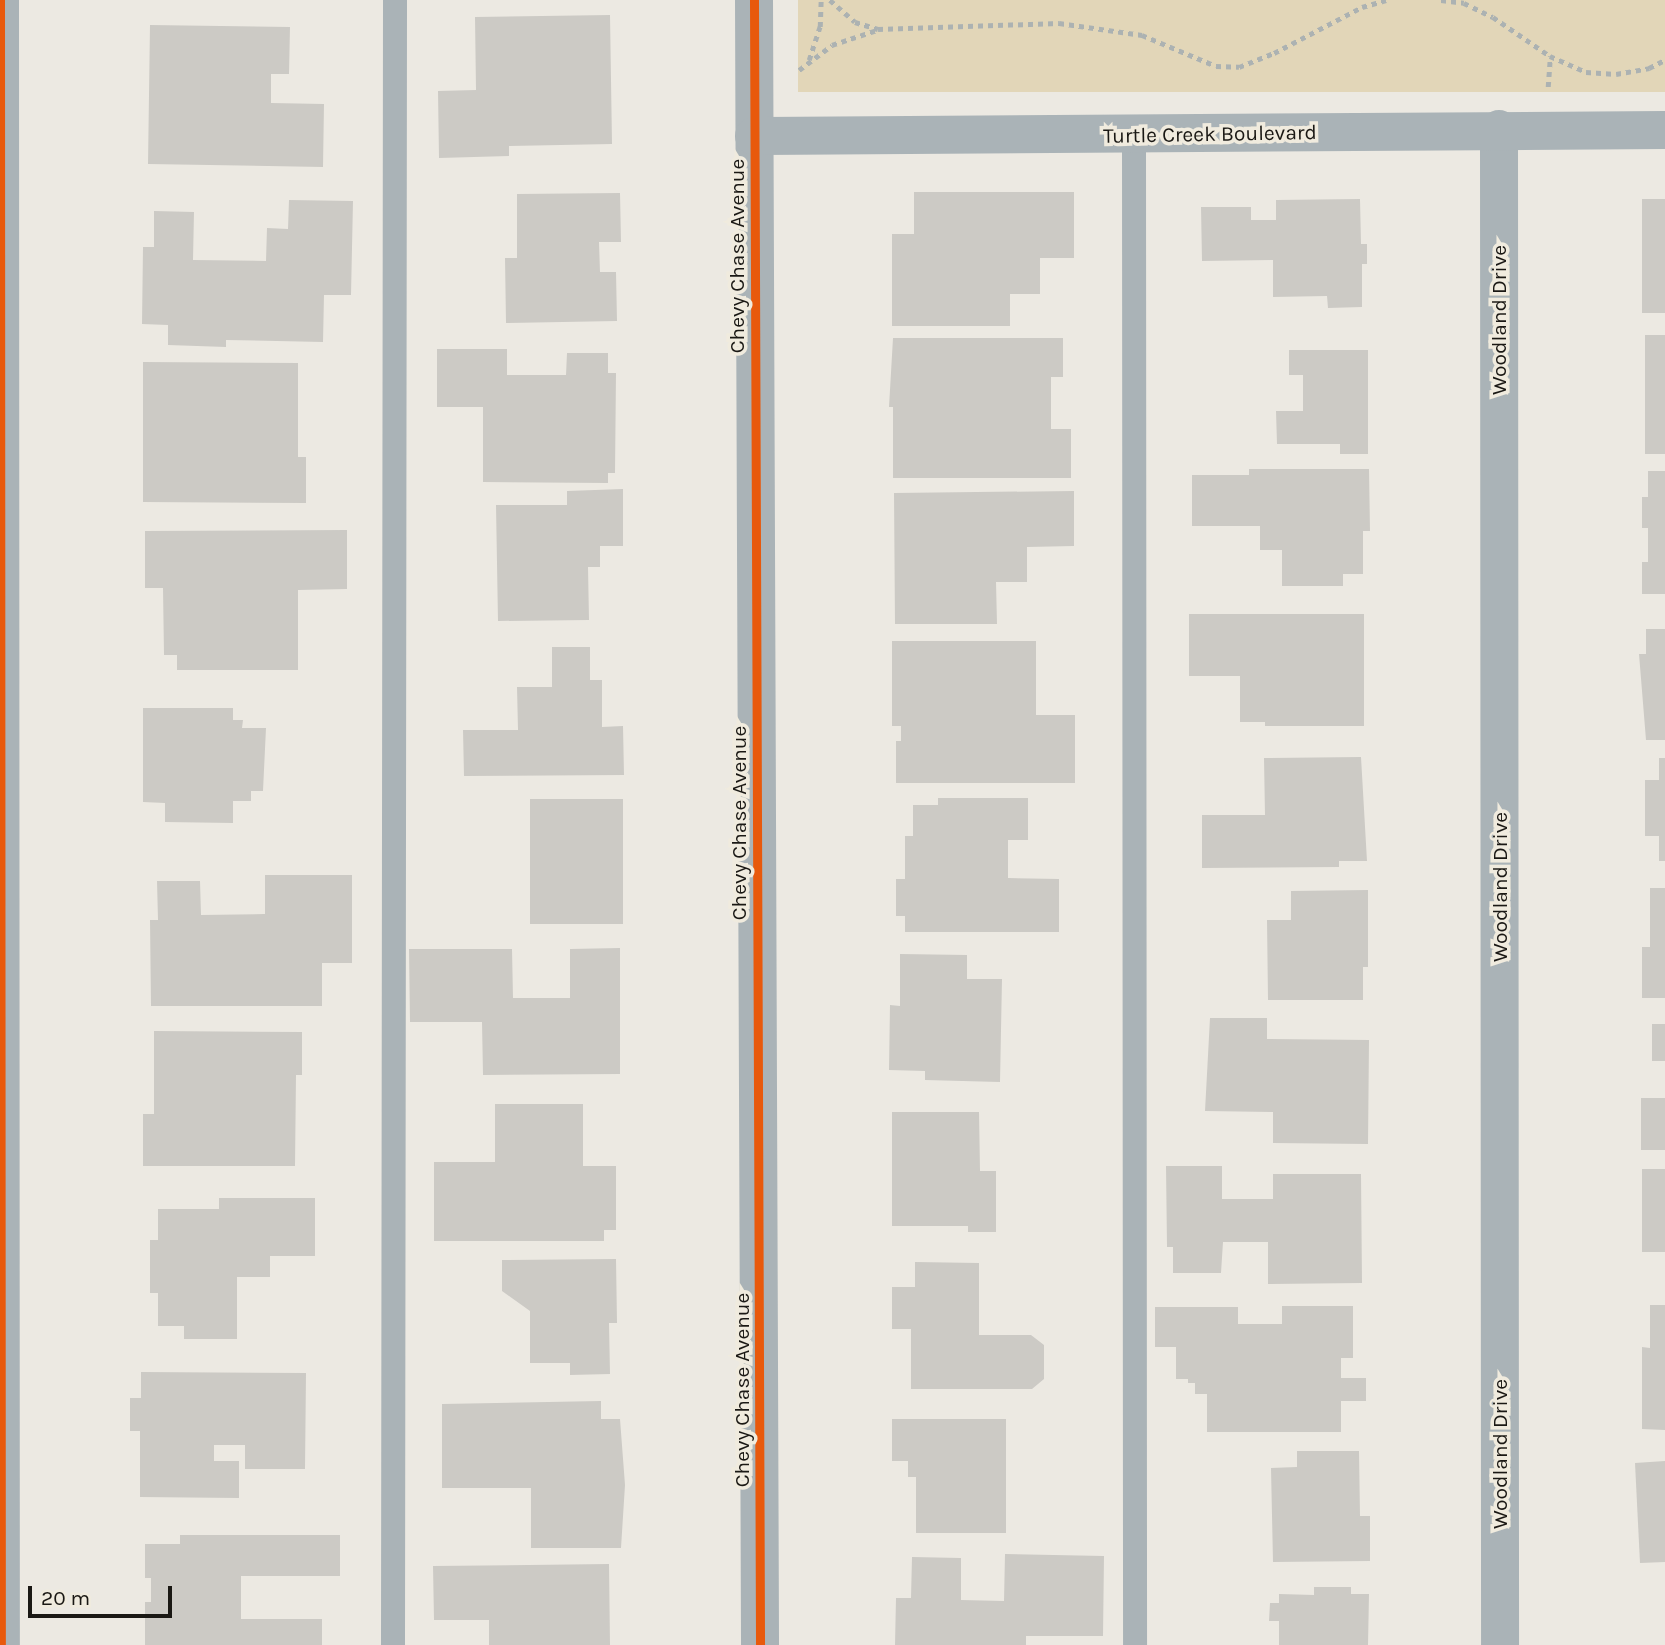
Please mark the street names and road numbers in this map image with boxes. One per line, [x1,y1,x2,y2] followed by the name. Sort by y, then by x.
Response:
[1103,120,1317,148] street label: Turtle Creek Boulevard
[724,159,750,353] street label: Chevy Chase Avenue
[1486,245,1512,395] street label: Woodland Drive
[726,726,752,920] street label: Chevy Chase Avenue
[1487,812,1513,962] street label: Woodland Drive
[729,1293,755,1487] street label: Chevy Chase Avenue
[1487,1379,1513,1529] street label: Woodland Drive

